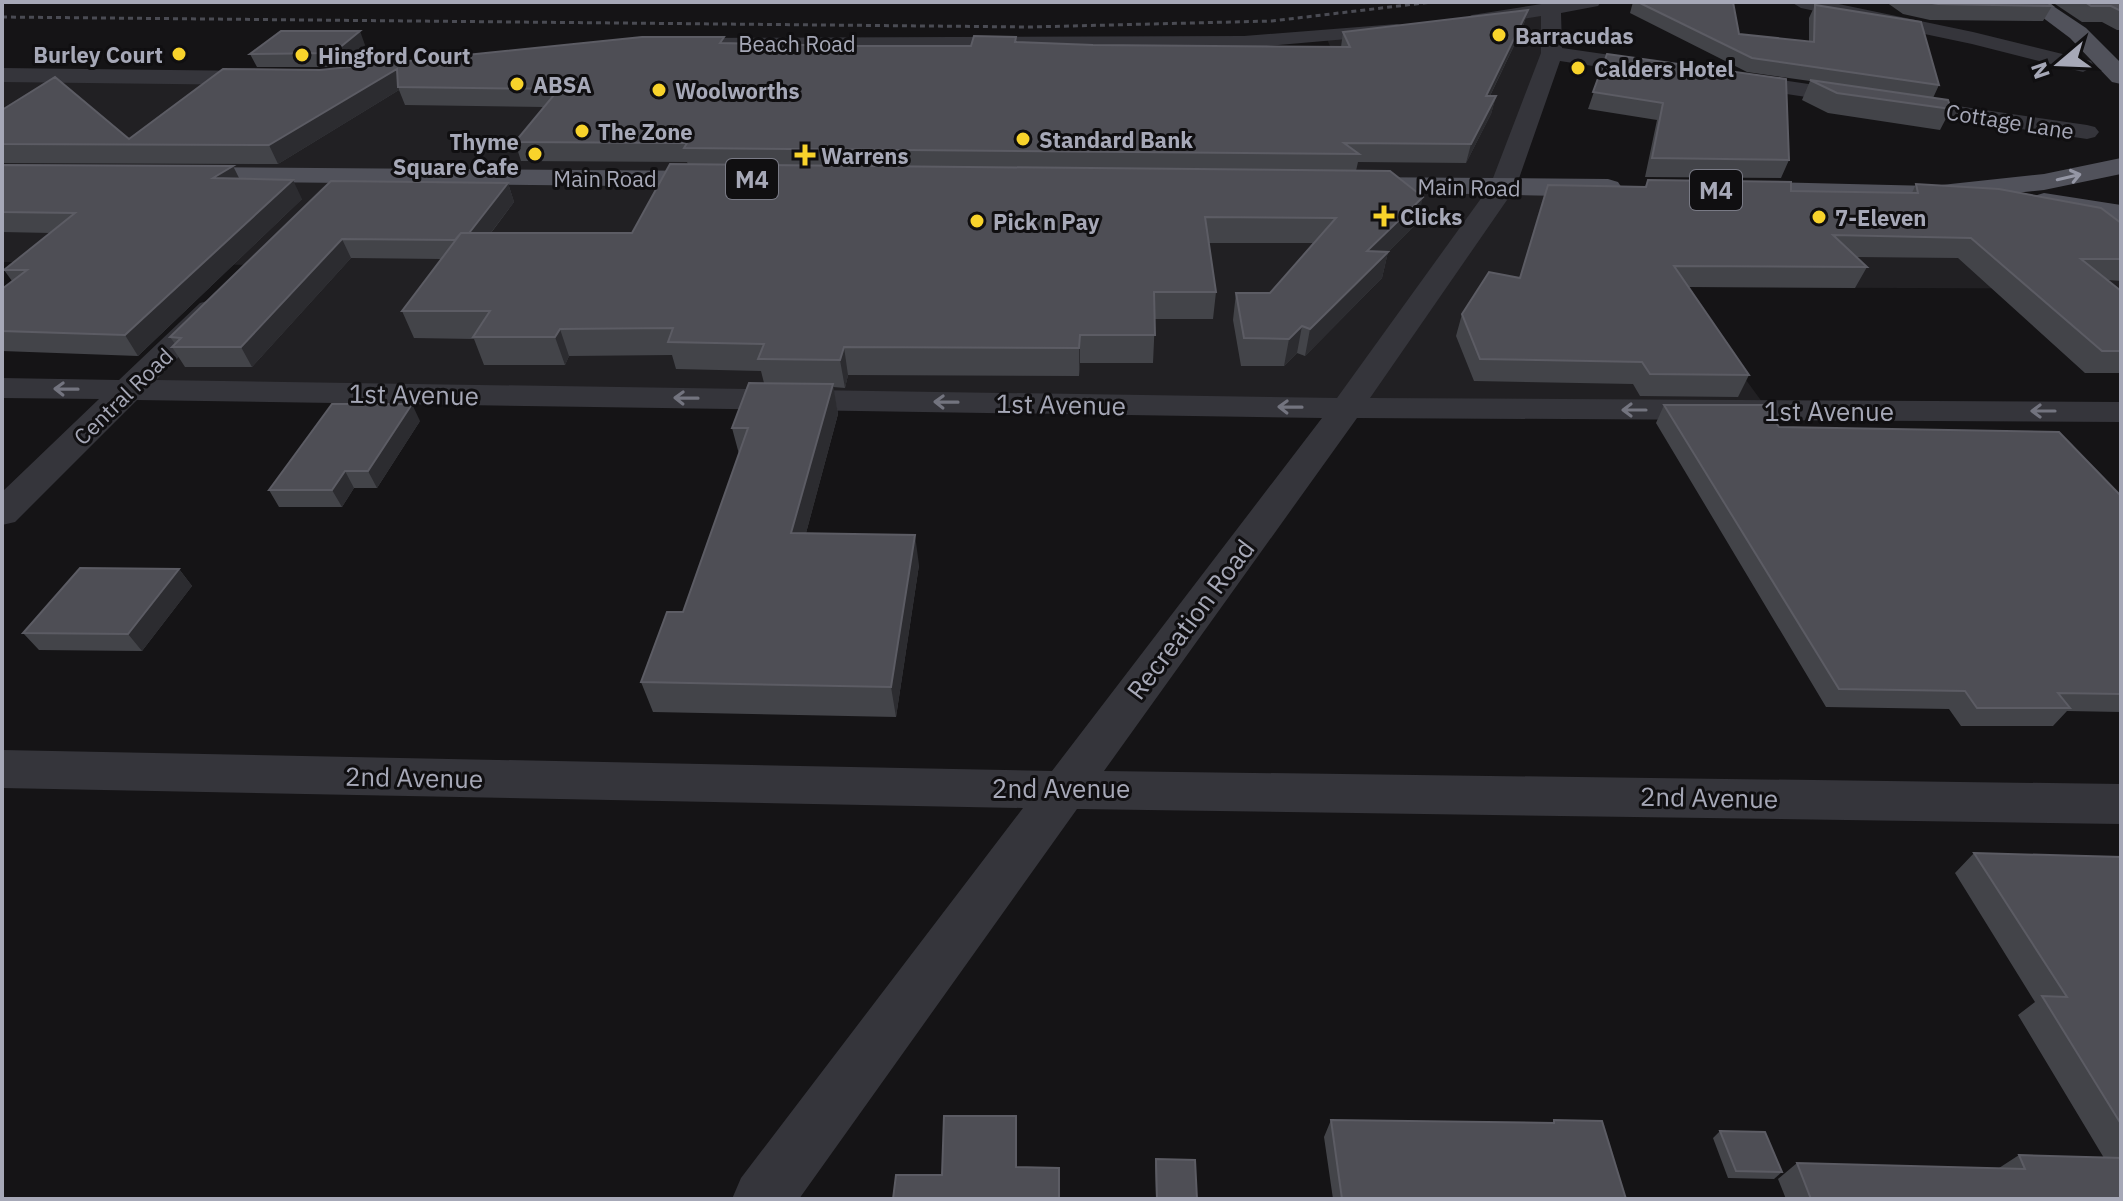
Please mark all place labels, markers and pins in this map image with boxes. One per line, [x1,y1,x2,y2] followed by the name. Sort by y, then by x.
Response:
[1515,21,1634,50] place label: Barracudas
[1490,26,1508,44] marker: Barracudas
[33,40,163,69] place label: Burley Court
[318,41,470,70] place label: Hingford Court
[170,45,188,63] marker: Burley Court
[293,46,311,64] marker: Hingford Court
[1594,54,1734,83] place label: Calders Hotel
[1569,59,1587,77] marker: Calders Hotel
[533,70,592,99] place label: ABSA
[508,75,526,93] marker: ABSA
[675,76,800,105] place label: Woolworths
[650,81,668,99] marker: Woolworths
[598,117,693,146] place label: The Zone
[573,122,591,140] marker: The Zone
[1039,125,1193,154] place label: Standard Bank
[393,127,519,181] place label: Thyme Square Cafe
[1014,130,1032,148] marker: Standard Bank
[821,141,909,170] place label: Warrens
[526,145,544,163] marker: Thyme Square Cafe
[796,146,814,164] marker: Warrens
[1400,202,1462,231] place label: Clicks
[1835,203,1926,232] place label: 7-Eleven
[993,207,1100,236] place label: Pick n Pay
[1375,207,1393,225] marker: Clicks
[1810,208,1828,226] marker: 7-Eleven
[968,212,986,230] marker: Pick n Pay

